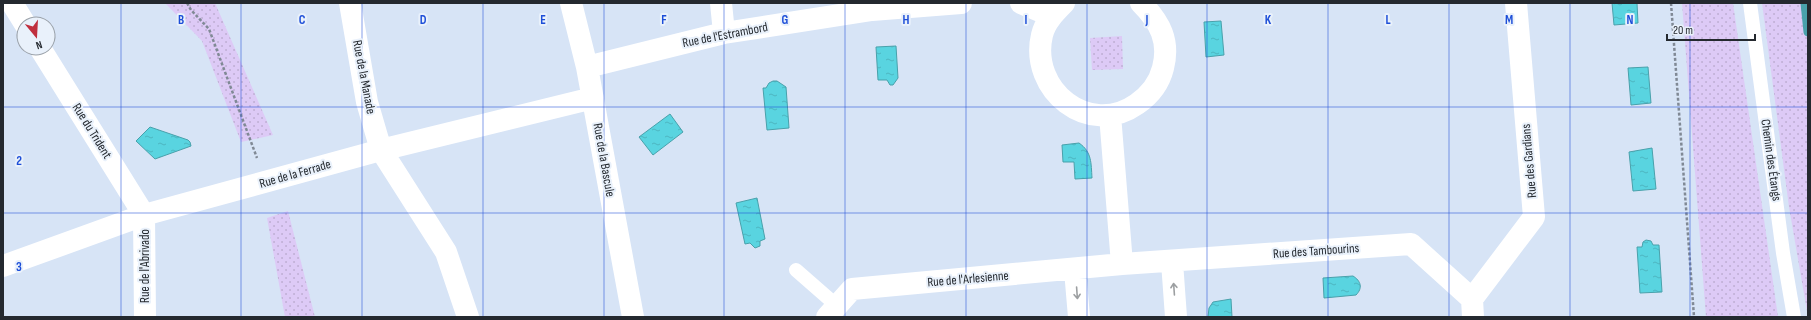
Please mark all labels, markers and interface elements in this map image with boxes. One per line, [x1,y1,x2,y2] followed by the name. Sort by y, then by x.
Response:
[178,12,184,28] text: B
[299,12,306,28] text: C
[420,12,427,28] text: D
[540,12,546,28] text: E
[661,12,667,28] text: F
[782,12,789,28] text: G
[903,12,910,28] text: H
[1025,12,1028,28] text: I
[1145,12,1149,28] text: J
[1265,12,1272,28] text: K
[1385,12,1391,28] text: L
[1505,12,1513,28] text: M
[1627,12,1634,28] text: N
[16,16,56,56] north arrow
[1667,16,1755,42] scale bar
[681,19,769,51] street label: Rue de l'Estrambord
[1673,23,1693,38] text: 20 m
[34,38,44,52] text: N
[349,39,379,115] street label: Rue de la Manade
[69,100,115,162] street label: Rue du Trident
[1757,118,1785,202] street label: Chemin des Étangs
[590,122,618,198] street label: Rue de la Bascule
[1518,123,1540,199] street label: Rue des Gardians
[16,153,22,169] text: 2
[257,156,333,192] street label: Rue de la Ferrade
[137,229,153,303] street label: Rue de l'Abrivado
[1272,240,1360,262] street label: Rue des Tambourins
[16,259,22,275] text: 3
[927,267,1009,291] street label: Rue de l'Arlesienne
[1170,283,1178,296] one-way arrow
[1073,286,1080,299] one-way arrow

